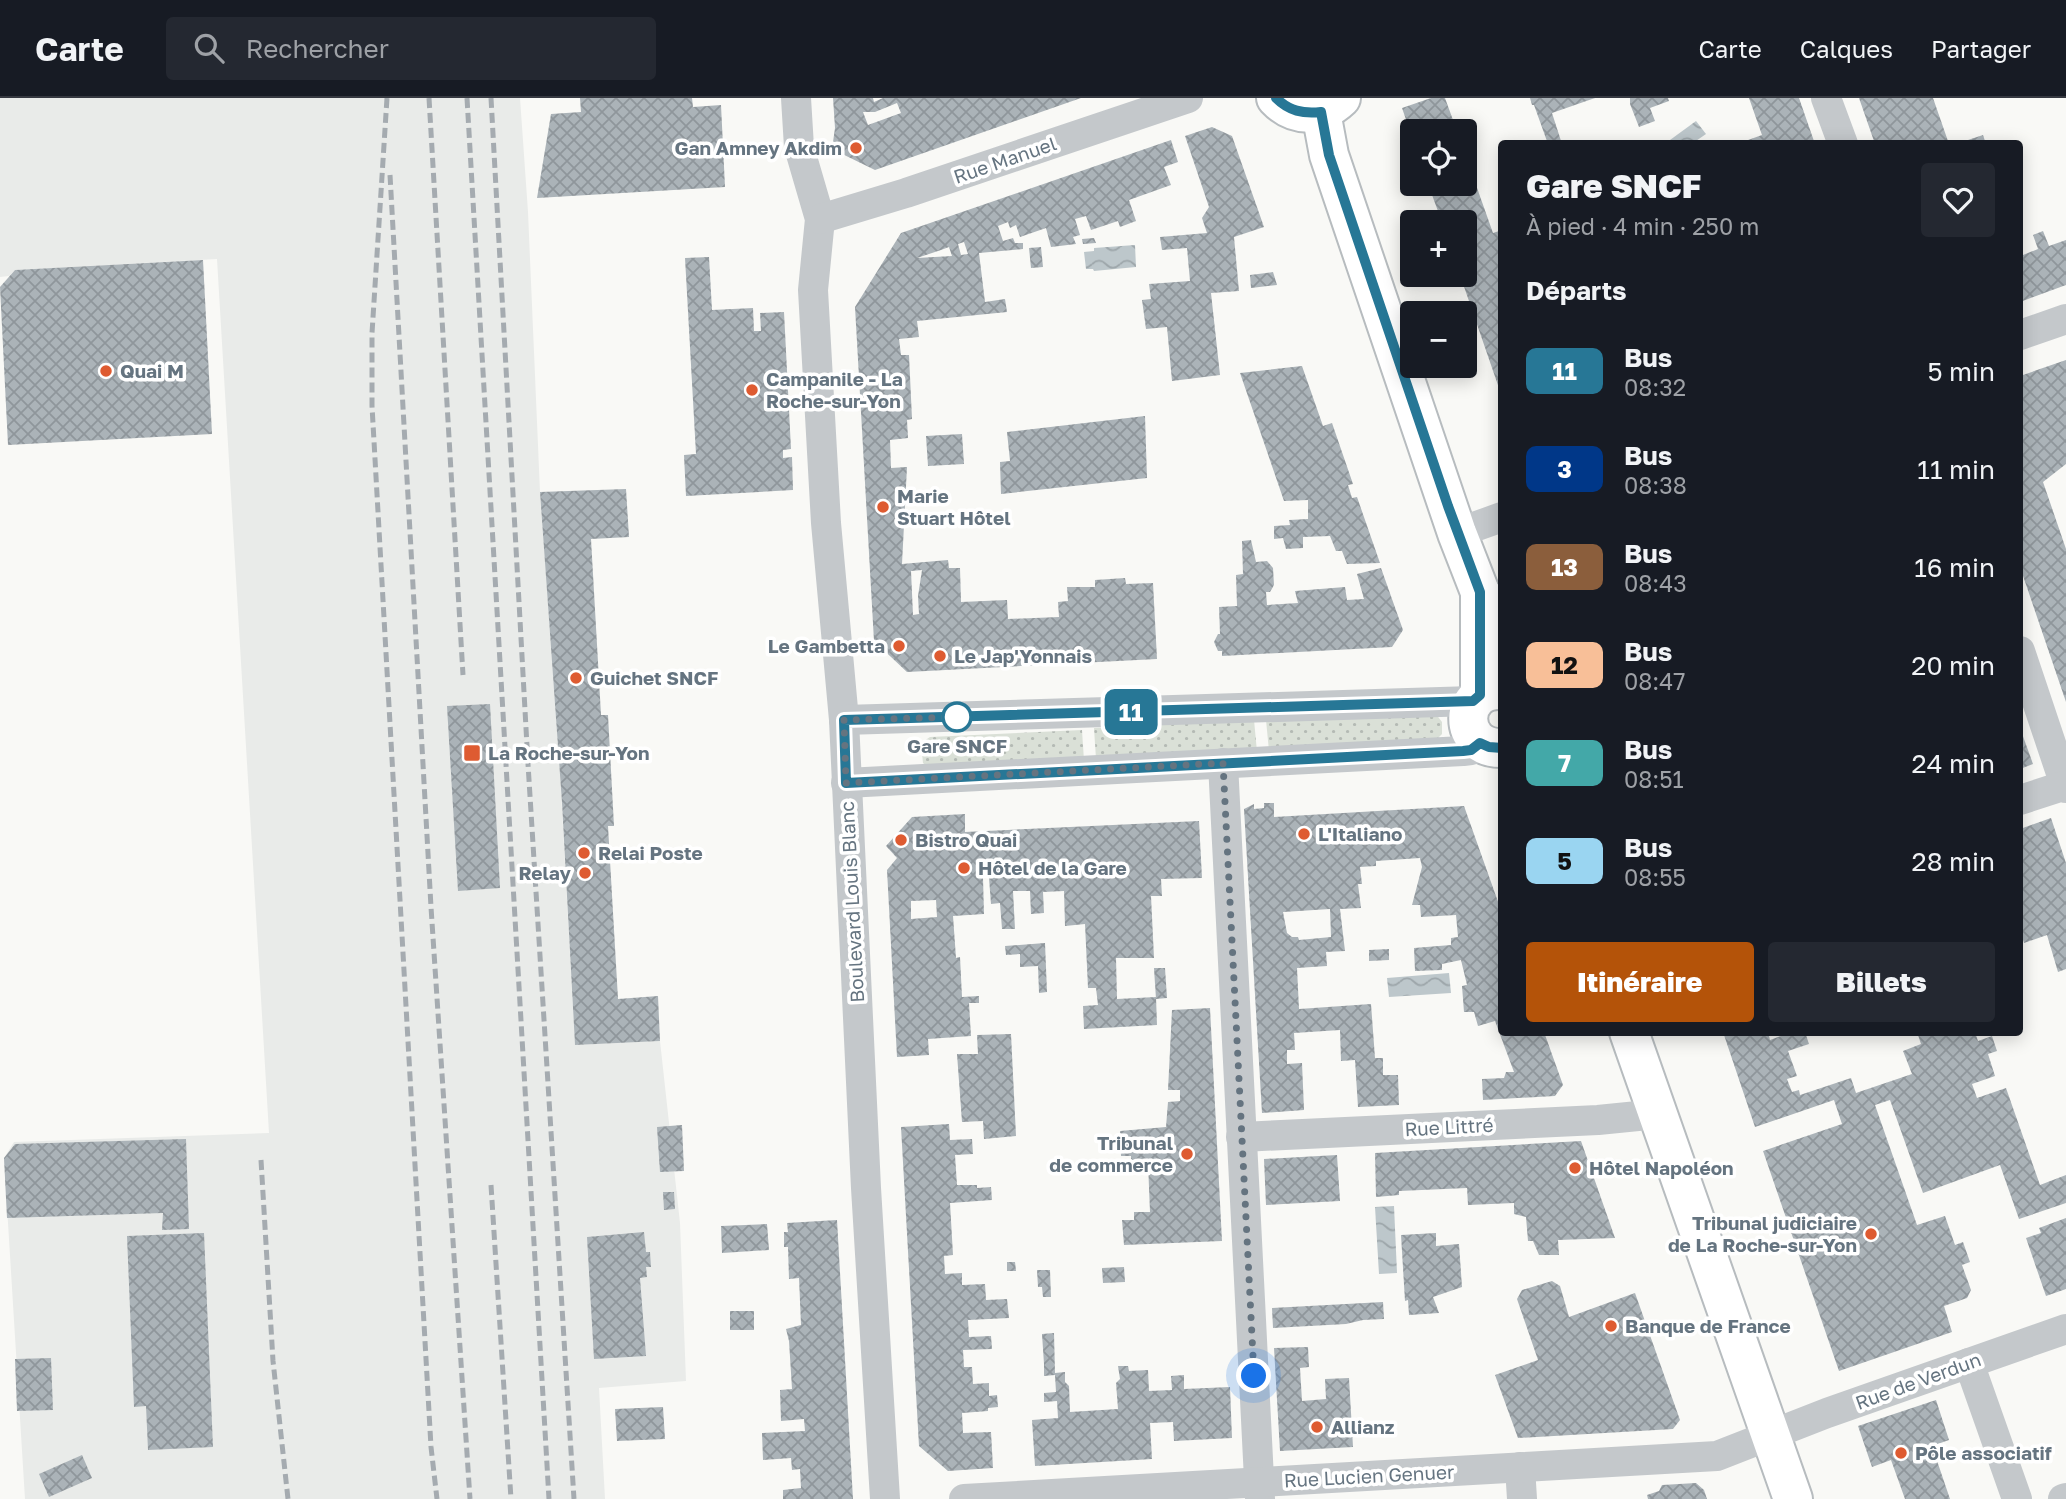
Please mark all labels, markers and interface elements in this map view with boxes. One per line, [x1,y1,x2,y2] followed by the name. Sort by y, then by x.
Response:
[166,17,656,80] search box
[35,29,124,68] text: Carte
[190,29,228,67] icon: search
[246,33,389,64] text: Rechercher
[1698,34,1762,63] text: Carte
[1800,34,1893,63] text: Calques
[1931,34,2031,63] text: Partager
[1400,119,1477,378] map controls
[1400,119,1477,196] button: locate
[950,131,1059,188] street label: Rue Manuel
[675,136,842,159] place label: Gan Amney Akdim
[848,140,864,156] marker: Gan Amney Akdim
[1921,163,1995,237] button: heart
[1526,166,1701,205] text: Gare SNCF
[1400,210,1477,287] button: +
[1526,212,1759,240] text: À pied · 4 min · 250 m
[1526,275,1627,306] text: Départs
[1400,301,1477,378] button: −
[1624,342,1672,373] text: Bus
[1552,356,1577,385] text: 11
[1927,356,1995,387] text: 5 min
[120,359,184,382] place label: Quai M
[98,363,114,379] marker: Quai M
[766,367,903,412] place label: Campanile - La Roche-sur-Yon
[1624,373,1686,401] text: 08:32
[744,382,760,398] marker: Campanile - La Roche-sur-Yon
[1624,440,1672,471] text: Bus
[1557,454,1572,483] text: 3
[1917,454,1995,485] text: 11 min
[1624,471,1687,499] text: 08:38
[897,484,1011,529] place label: Marie Stuart Hôtel
[875,499,891,515] marker: Marie Stuart Hôtel
[1624,538,1672,569] text: Bus
[1551,552,1578,581] text: 13
[1914,552,1995,583] text: 16 min
[1624,569,1687,597] text: 08:43
[768,634,885,657] place label: Le Gambetta
[1624,636,1672,667] text: Bus
[891,638,907,654] marker: Le Gambetta
[954,644,1092,667] place label: Le Jap'Yonnais
[932,648,948,664] marker: Le Jap'Yonnais
[1551,650,1578,679] text: 12
[1911,650,1995,681] text: 20 min
[590,666,718,689] place label: Guichet SNCF
[1624,667,1685,695] text: 08:47
[568,670,584,686] marker: Guichet SNCF
[1100,689,1162,735] line badge: 11
[1119,697,1143,726] text: 11
[942,702,972,732] marker: Gare SNCF
[907,734,1007,757] place label: Gare SNCF
[1624,734,1672,765] text: Bus
[488,741,649,764] place label: La Roche-sur-Yon
[462,743,482,763] marker: La Roche-sur-Yon
[1558,748,1571,777] text: 7
[1912,748,1995,779] text: 24 min
[1624,765,1684,793] text: 08:51
[835,801,868,1003] street label: Boulevard Louis Blanc
[1318,822,1402,845] place label: L'Italiano
[1296,826,1312,842] marker: L'Italiano
[915,828,1017,851] place label: Bistro Quai
[893,832,909,848] marker: Bistro Quai
[1624,832,1672,863] text: Bus
[598,841,703,864] place label: Relai Poste
[576,845,592,861] marker: Relai Poste
[1557,846,1572,875] text: 5
[1912,846,1995,877] text: 28 min
[978,856,1127,879] place label: Hôtel de la Gare
[956,860,972,876] marker: Hôtel de la Gare
[518,861,572,884] place label: Relay
[1624,863,1686,891] text: 08:55
[577,865,593,881] marker: Relay
[1526,942,1754,1022] button: Itinéraire
[1768,942,1995,1022] button: Billets
[1404,1113,1494,1140] street label: Rue Littré
[1049,1131,1173,1176] place label: Tribunal de commerce
[1179,1146,1195,1162] marker: Tribunal de commerce
[1589,1156,1734,1179] place label: Hôtel Napoléon
[1567,1160,1583,1176] marker: Hôtel Napoléon
[1668,1211,1857,1256] place label: Tribunal judiciaire de La Roche-sur-Yon
[1863,1226,1879,1242] marker: Tribunal judiciaire de La Roche-sur-Yon
[1625,1314,1791,1337] place label: Banque de France
[1603,1318,1619,1334] marker: Banque de France
[1852,1347,1984,1414] street label: Rue de Verdun
[1236,1358,1271,1393] your location
[1331,1415,1395,1438] place label: Allianz
[1309,1419,1325,1435] marker: Allianz
[1915,1441,2052,1464] place label: Pôle associatif
[1893,1445,1909,1461] marker: Pôle associatif
[1283,1460,1455,1491] street label: Rue Lucien Genuer

